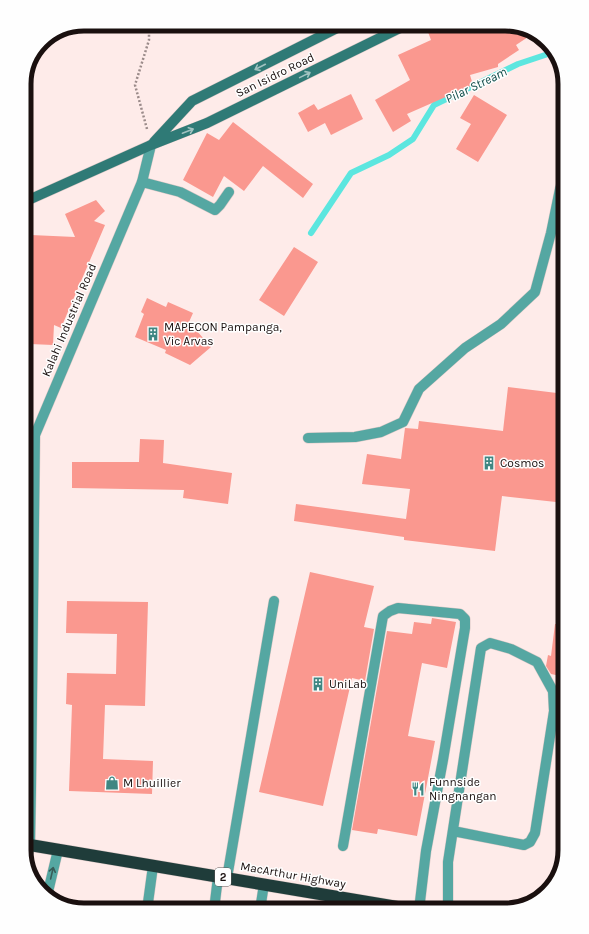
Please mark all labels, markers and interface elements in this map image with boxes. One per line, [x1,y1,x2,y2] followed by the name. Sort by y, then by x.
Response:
[233,50,317,100] street label: San Isidro Road
[254,64,266,71] one-way arrow
[443,64,509,106] water label: Pilar Stream
[299,71,311,78] one-way arrow
[181,126,193,134] one-way arrow
[39,261,99,379] street label: Kalahi Industrial Road
[164,320,282,348] place label: MAPECON Pampanga, Vic Arvas
[145,326,161,342] building icon: MAPECON Pampanga, Vic Arvas
[481,455,497,471] building icon: Cosmos
[500,456,544,470] place label: Cosmos
[310,676,326,692] building icon: UniLab
[329,677,367,691] place label: UniLab
[104,775,120,791] shop icon: M Lhuillier
[429,775,497,803] place label: Funnside Ningnangan
[123,776,181,790] place label: M Lhuillier
[410,781,426,797] restaurant icon: Funnside Ningnangan
[239,859,347,891] street label: MacArthur Highway
[49,867,57,880] one-way arrow
[215,868,231,886] road number: 2

